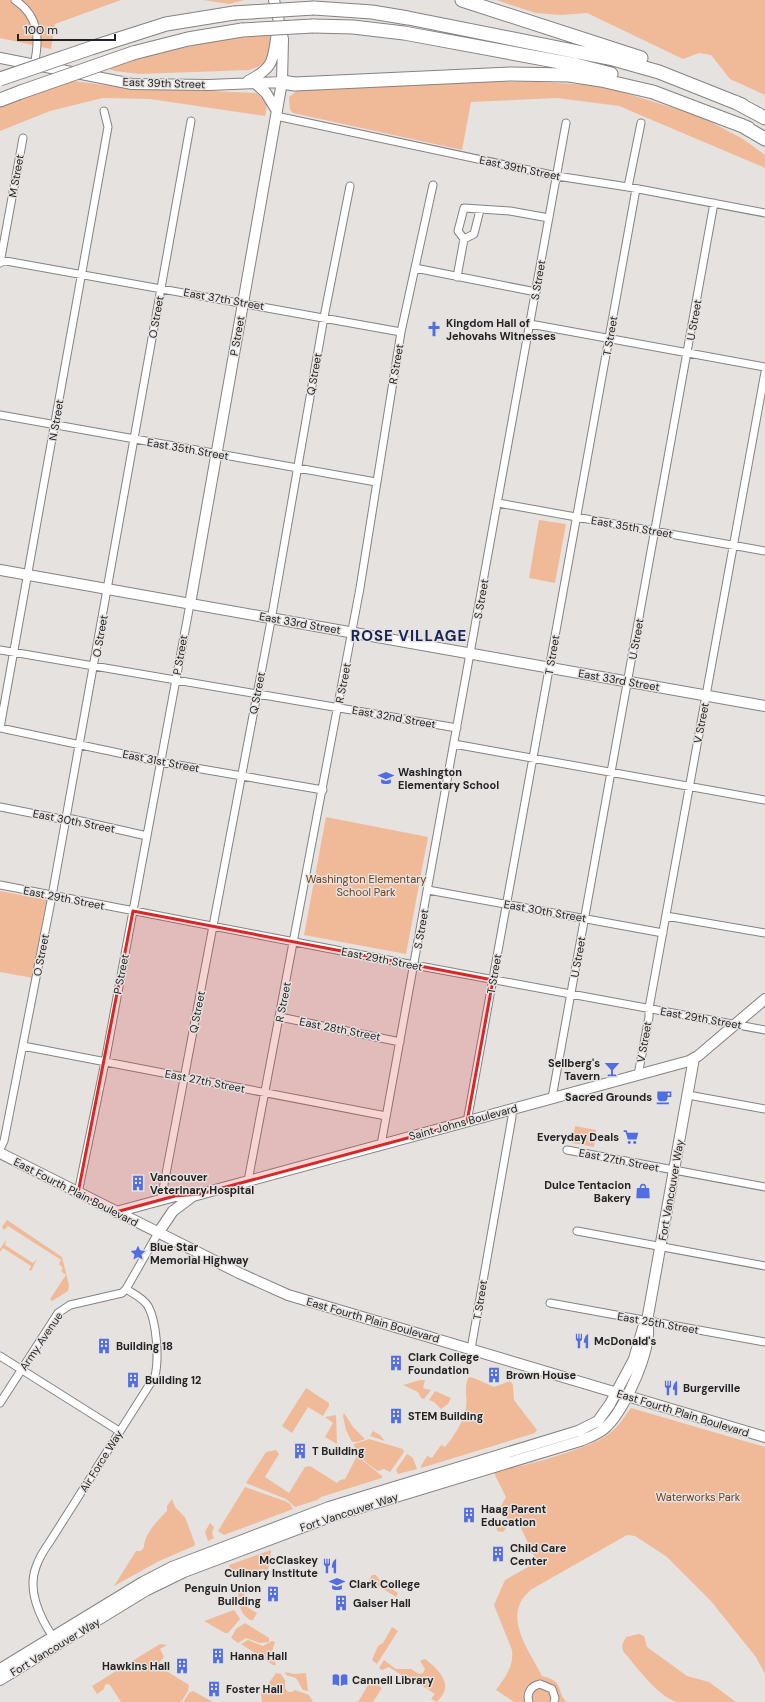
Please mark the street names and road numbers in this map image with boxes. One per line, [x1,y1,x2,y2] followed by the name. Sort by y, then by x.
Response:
[123,75,205,91] street label: East 39th Street
[5,153,27,199] street label: M Street
[478,153,562,183] street label: East 39th Street
[528,259,548,301] street label: S Street
[183,285,265,313] street label: East 37th Street
[145,295,167,339] street label: O Street
[684,298,704,342] street label: U Street
[227,315,247,357] street label: P Street
[600,315,620,357] street label: T Street
[386,343,406,385] street label: R Street
[303,352,325,396] street label: Q Street
[45,398,67,442] street label: N Street
[146,435,230,463] street label: East 35th Street
[590,513,674,541] street label: East 35th Street
[471,578,491,620] street label: S Street
[258,609,342,637] street label: East 33rd Street
[89,614,111,658] street label: O Street
[626,617,646,661] street label: U Street
[170,634,190,676] street label: P Street
[542,634,562,676] street label: T Street
[332,662,354,704] street label: R Street
[577,666,661,694] street label: East 33rd Street
[246,671,268,715] street label: Q Street
[690,701,712,745] street label: V Street
[351,703,437,731] street label: East 32nd Street
[121,747,201,775] street label: East 31st Street
[32,806,116,836] street label: East 30th Street
[22,883,106,913] street label: East 29th Street
[503,897,587,925] street label: East 30th Street
[411,908,431,950] street label: S Street
[30,933,52,977] street label: O Street
[568,935,588,979] street label: U Street
[340,944,424,974] street label: East 29th Street
[110,953,132,995] street label: P Street
[484,953,504,995] street label: T Street
[272,981,294,1023] street label: R Street
[186,990,208,1034] street label: Q Street
[659,1004,743,1032] street label: East 29th Street
[298,1014,382,1044] street label: East 28th Street
[634,1020,654,1064] street label: V Street
[164,1066,246,1096] street label: East 27th Street
[407,1101,519,1143] street label: Saint Johns Boulevard
[655,1138,687,1242] street label: Fort Vancouver Way
[578,1145,660,1175] street label: East 27th Street
[11,1154,141,1230] street label: East Fourth Plain Boulevard
[470,1279,490,1321] street label: T Street
[305,1294,441,1346] street label: East Fourth Plain Boulevard
[16,1309,66,1373] street label: Army Avenue
[616,1309,700,1337] street label: East 25th Street
[615,1386,751,1440] street label: East Fourth Plain Boulevard
[76,1427,126,1495] street label: Air Force Way
[298,1490,400,1534] street label: Fort Vancouver Way
[7,1615,103,1679] street label: Fort Vancouver Way

